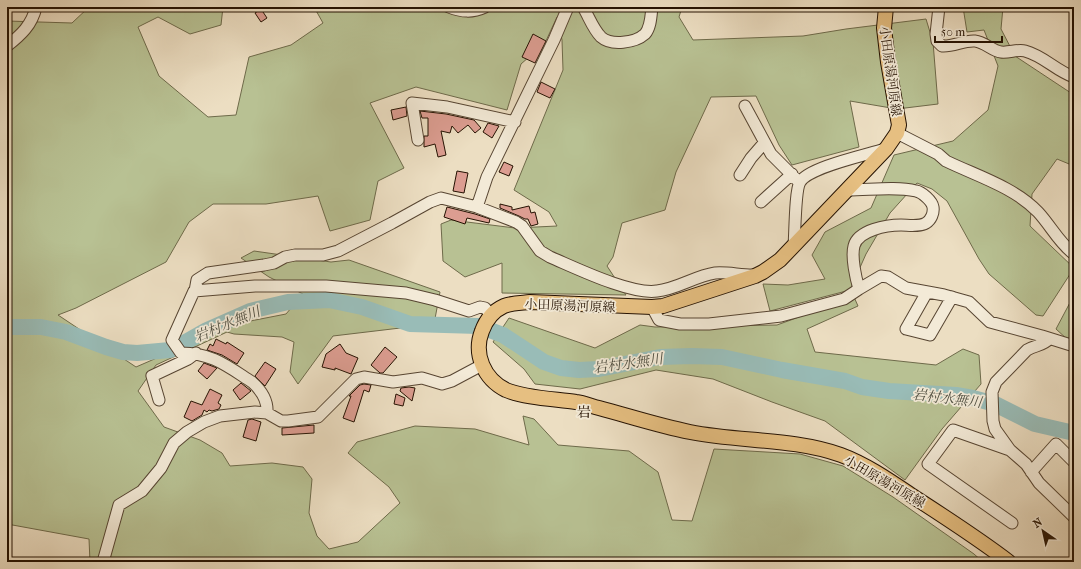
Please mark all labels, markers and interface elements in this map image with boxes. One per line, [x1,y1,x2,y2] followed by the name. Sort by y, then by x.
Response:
[935,18,1002,44] scale bar
[877,25,904,117] street label: 小田原湯河原線
[941,25,965,39] text: 50 m
[524,296,616,315] street label: 小田原湯河原線
[192,302,265,346] water label: 岩村水無川
[592,350,666,377] water label: 岩村水無川
[911,386,985,411] water label: 岩村水無川
[577,404,591,421] district label: 岩
[842,452,928,511] street label: 小田原湯河原線
[1023,511,1063,551] north arrow
[1031,515,1045,531] text: N

